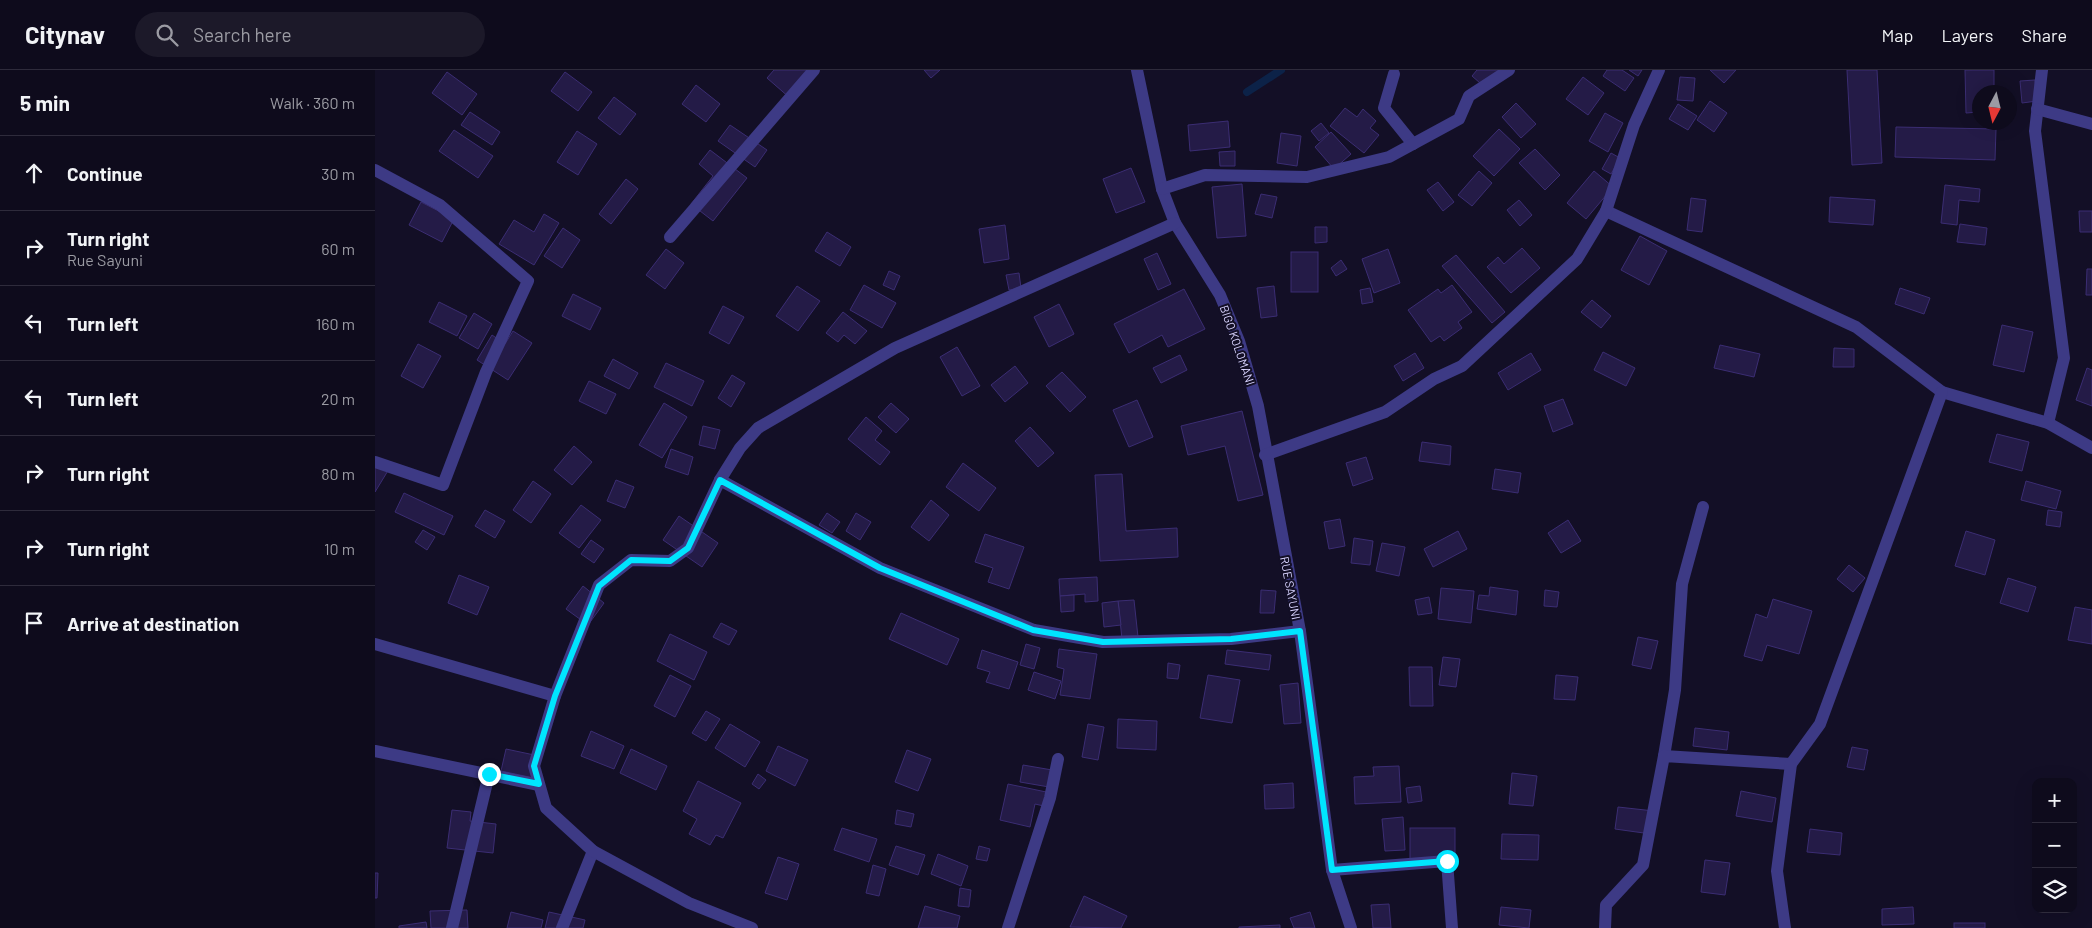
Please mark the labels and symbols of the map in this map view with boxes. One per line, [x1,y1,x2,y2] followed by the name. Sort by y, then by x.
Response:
[1972,85,2017,130] north arrow
[1218,303,1258,387] street label: BIGO KOLOMANI
[1278,555,1304,621] street label: RUE SAYUNI
[478,763,501,786] route end
[1436,850,1459,873] route start

